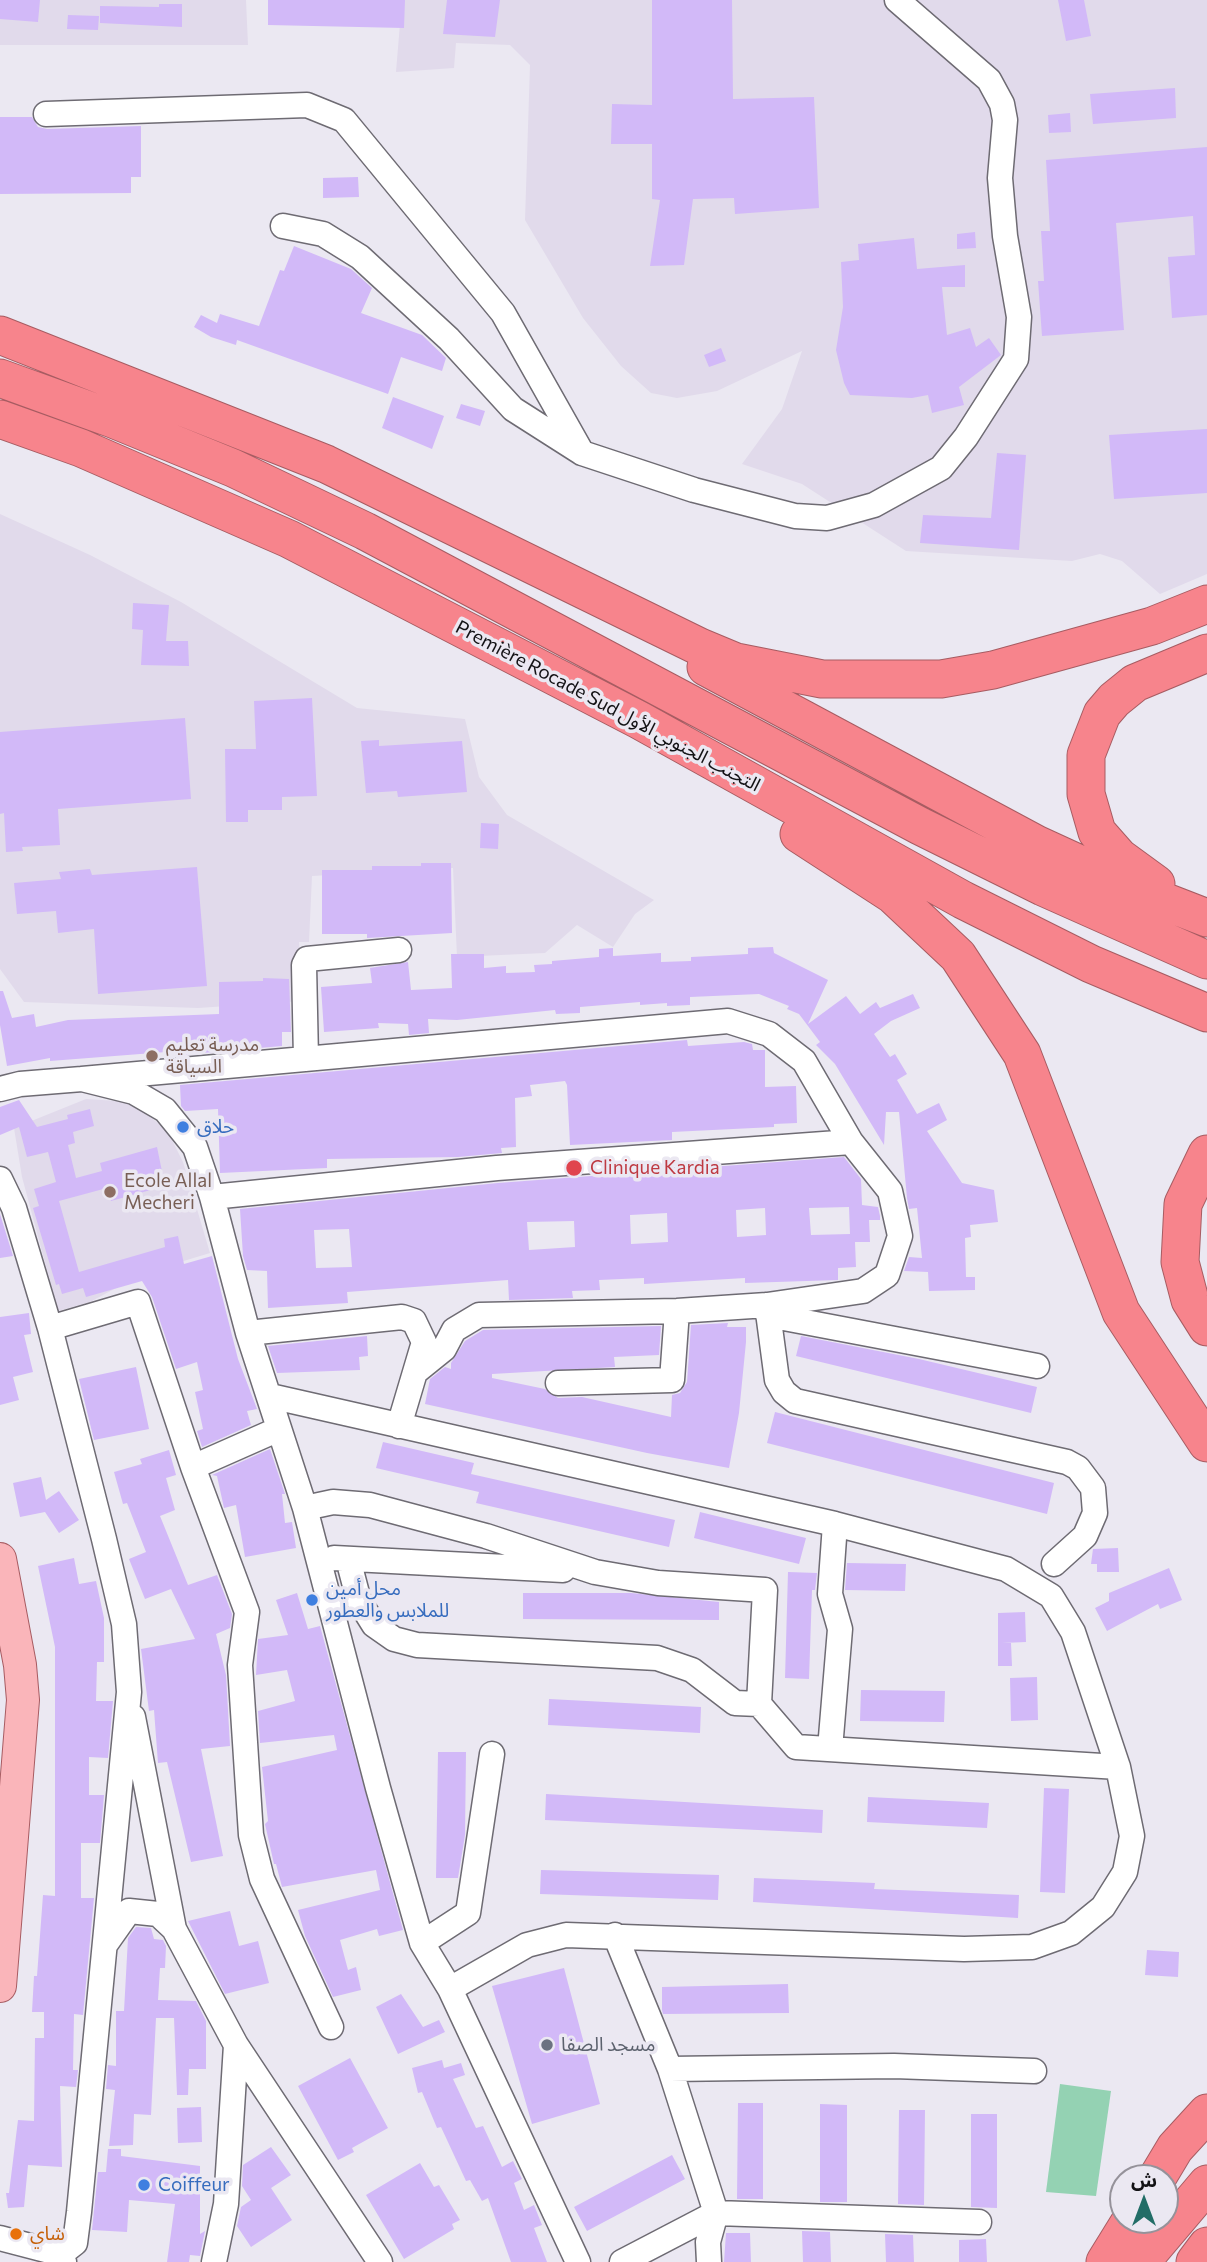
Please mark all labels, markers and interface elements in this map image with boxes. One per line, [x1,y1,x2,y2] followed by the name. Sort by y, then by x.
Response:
[452,616,764,796] street label: Première Rocade Sud التجنب الجنوبي الأول
[166,1034,259,1078] place label: مدرسة تعليم السياقة
[144,1048,160,1064] marker: مدرسة تعليم السياقة
[197,1116,234,1138] place label: حلاق
[175,1119,191,1135] marker: حلاق
[590,1157,720,1179] place label: Clinique Kardia
[564,1158,584,1178] marker: Clinique Kardia
[124,1170,212,1214] place label: Ecole Allal Mecheri
[102,1184,118,1200] marker: Ecole Allal Mecheri
[326,1578,449,1622] place label: محل أمين للملابس والعطور
[304,1592,320,1608] marker: محل أمين للملابس والعطور
[561,2034,655,2056] place label: مسجد الصفا
[539,2037,555,2053] marker: مسجد الصفا
[1109,2164,1179,2234] north arrow
[1131,2168,1157,2191] text: ش
[158,2174,230,2196] place label: Coiffeur
[136,2177,152,2193] marker: Coiffeur
[30,2223,65,2245] place label: شاي
[8,2226,24,2242] marker: شاي

